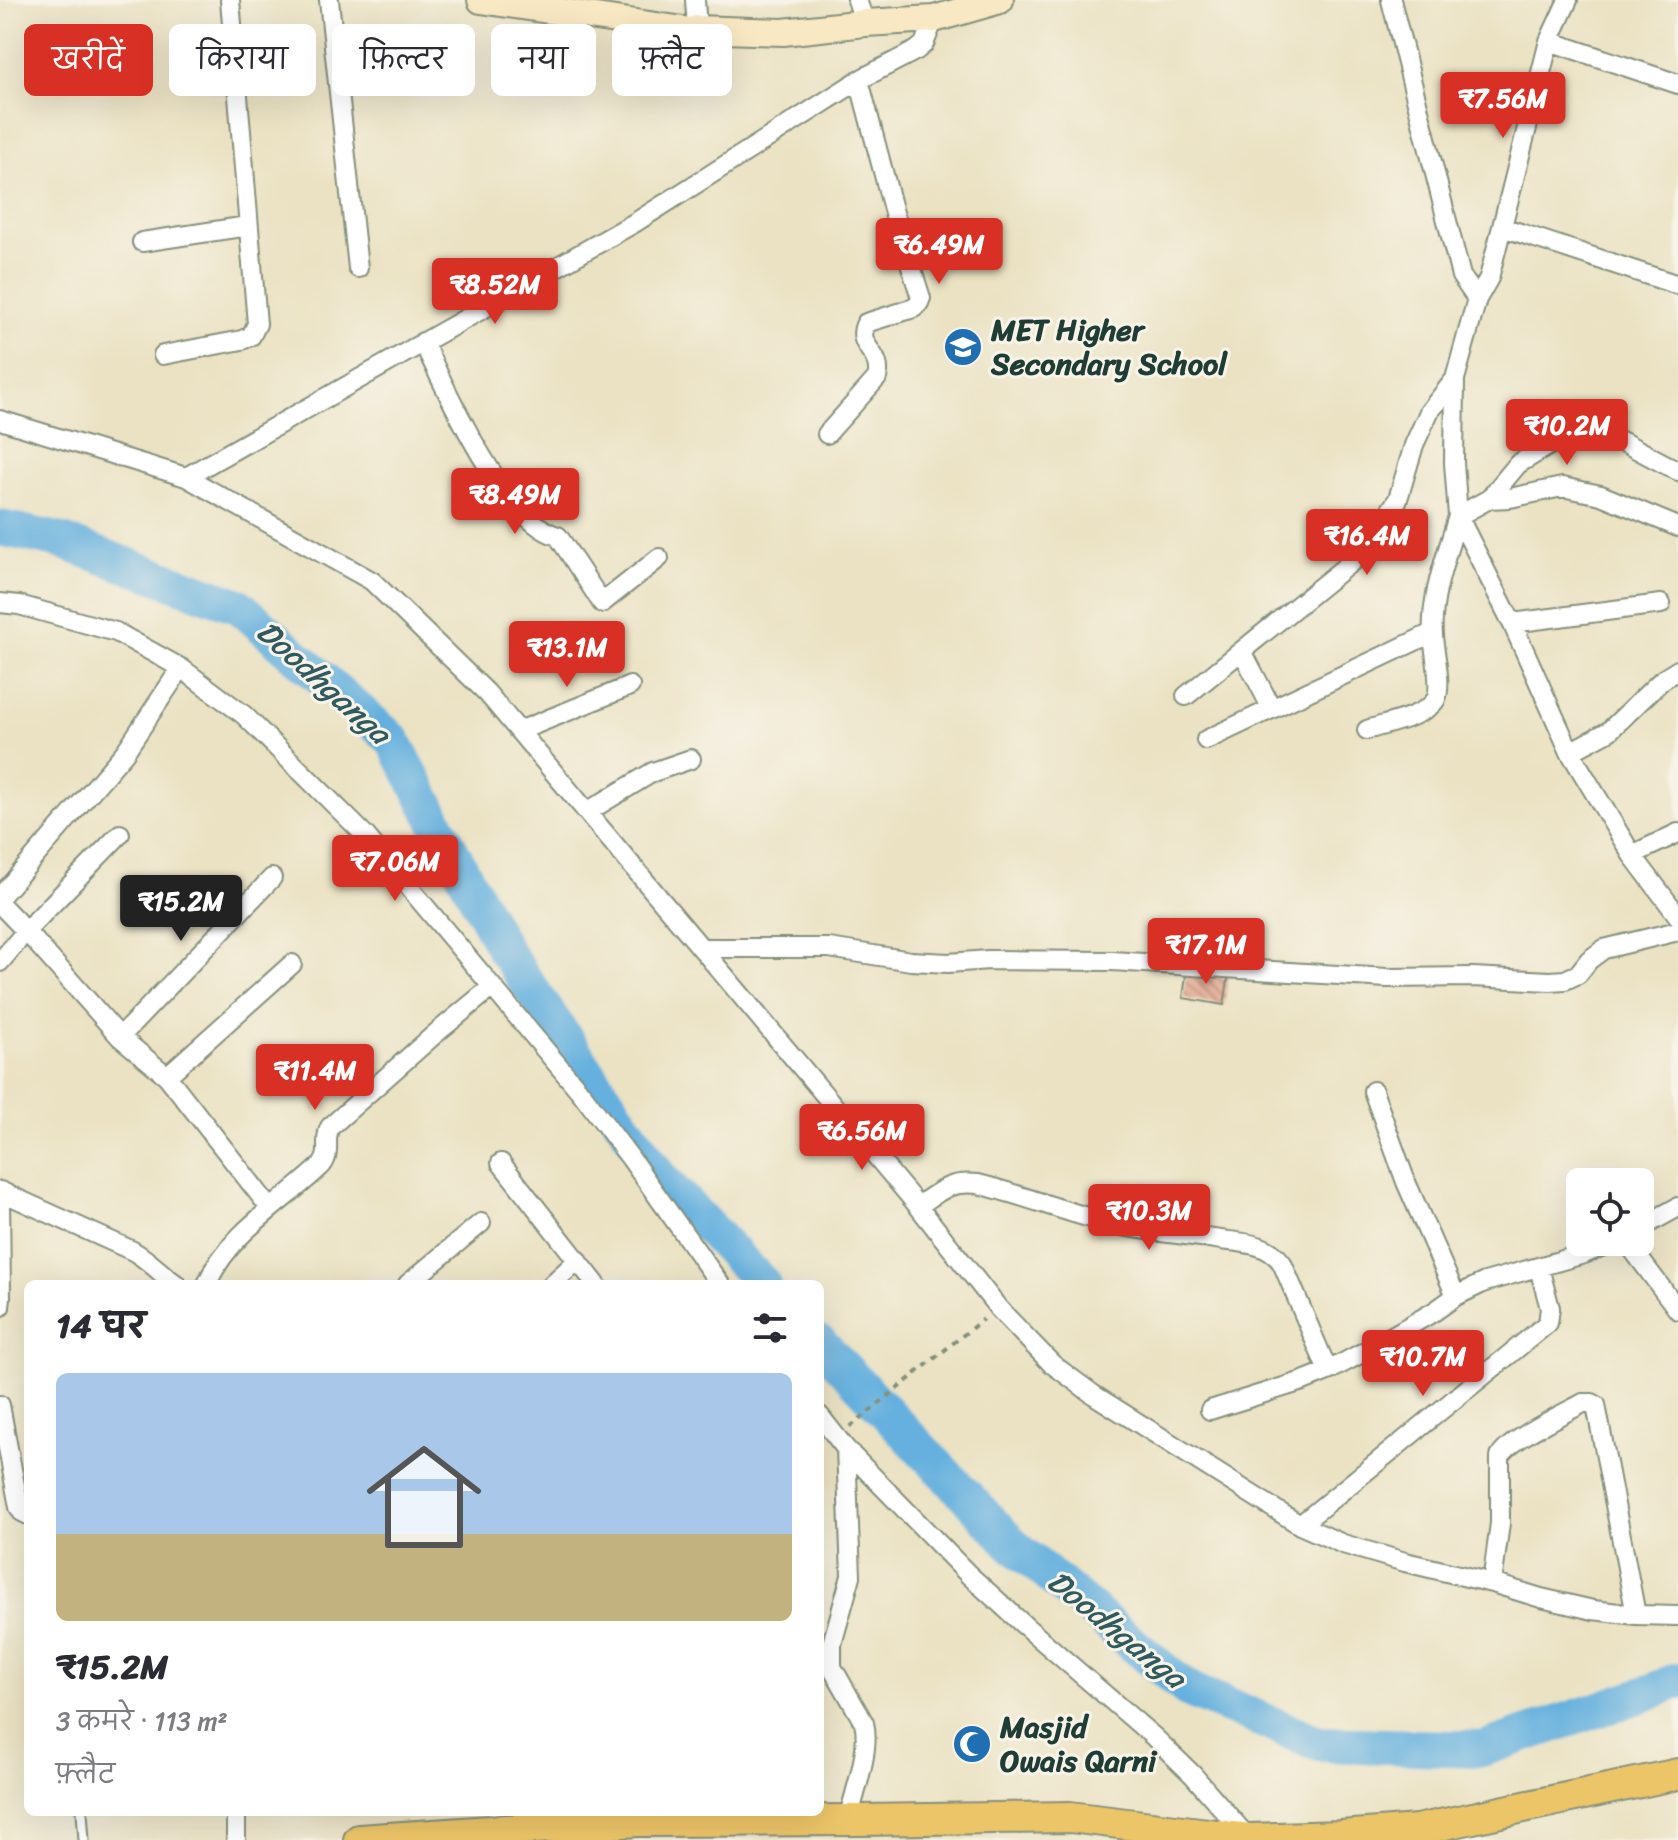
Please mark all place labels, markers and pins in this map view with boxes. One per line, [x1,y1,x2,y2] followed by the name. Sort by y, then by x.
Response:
[1438,72,1568,140] pin: ₹7.56M
[874,218,1004,286] pin: ₹6.49M
[430,258,560,326] pin: ₹8.52M
[990,303,1228,391] place label: MET Higher Secondary School
[942,326,984,368] school or university icon: MET Higher Secondary School
[1502,399,1632,467] pin: ₹10.2M
[450,468,580,536] pin: ₹8.49M
[1302,509,1432,577] pin: ₹16.4M
[502,621,632,689] pin: ₹13.1M
[330,835,460,903] pin: ₹7.06M
[116,875,246,943] pin: ₹15.2M
[1141,918,1271,986] pin: ₹17.1M
[250,1044,380,1112] pin: ₹11.4M
[797,1104,927,1172] pin: ₹6.56M
[1084,1184,1214,1252] pin: ₹10.3M
[1358,1330,1488,1398] pin: ₹10.7M
[999,1700,1158,1788] place label: Masjid Owais Qarni
[951,1723,993,1765] mosque icon: Masjid Owais Qarni

